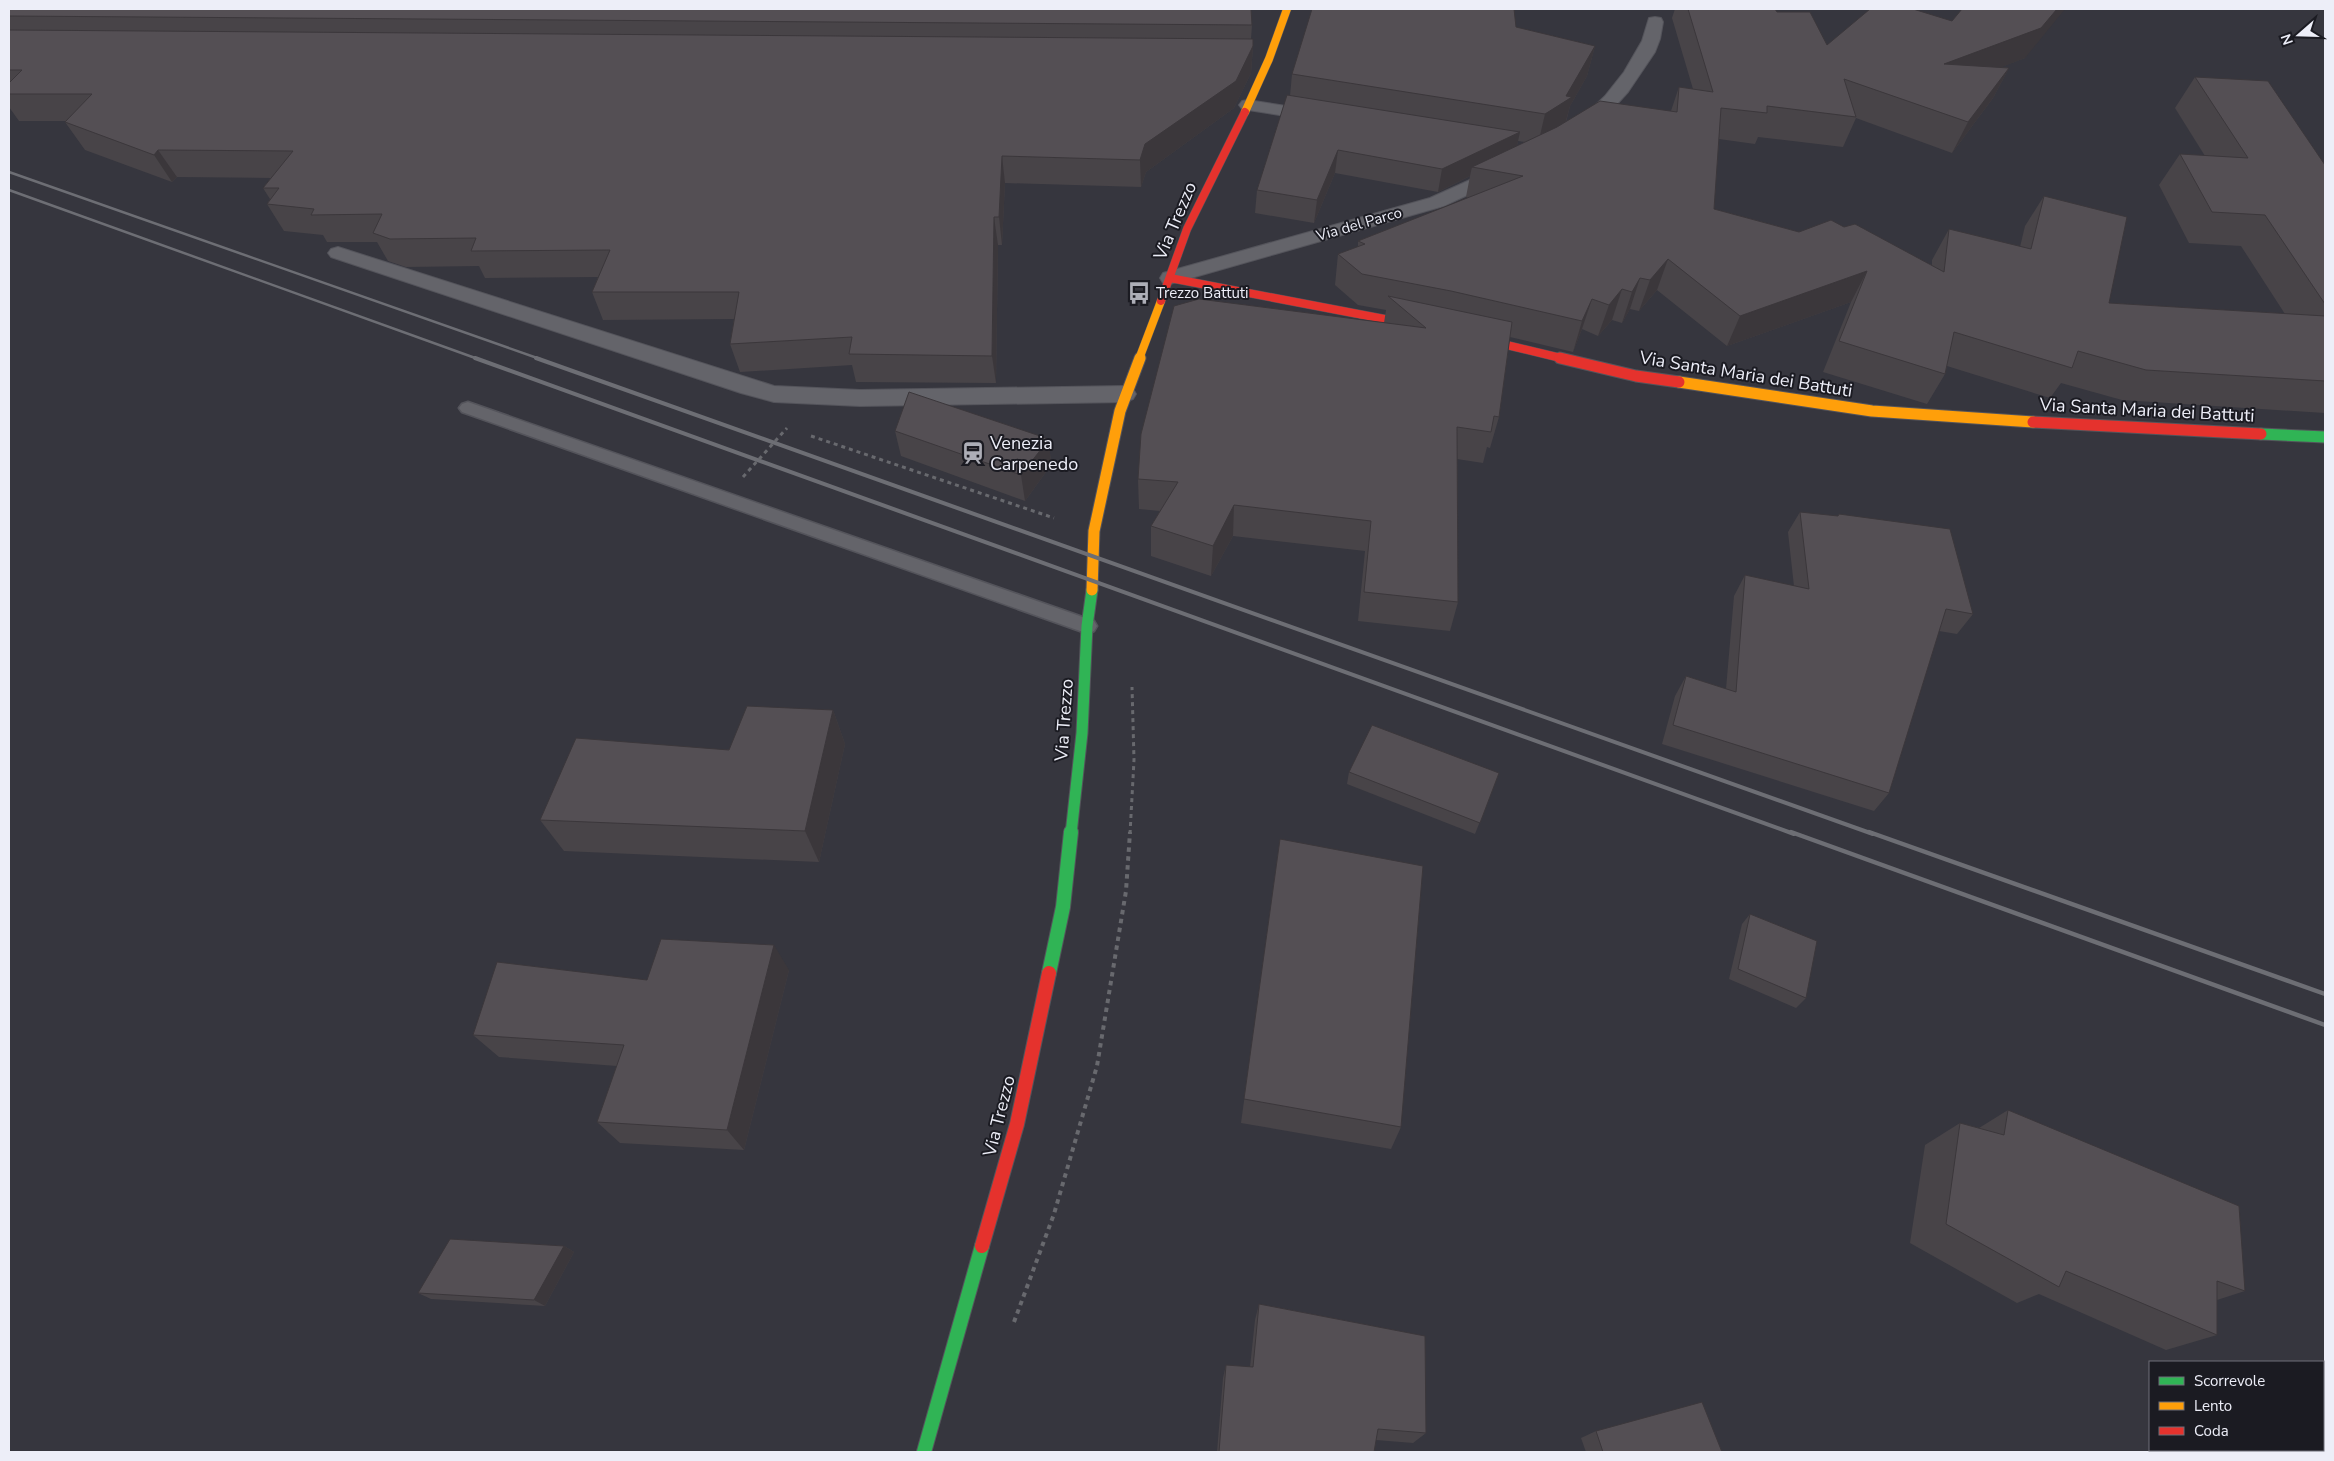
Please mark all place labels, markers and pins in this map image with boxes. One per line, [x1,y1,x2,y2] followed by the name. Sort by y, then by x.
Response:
[1126,280,1152,306] bus stop icon: Trezzo Battuti
[1156,283,1249,303] place label: Trezzo Battuti
[989,431,1078,476] place label: Venezia Carpenedo
[960,440,986,466] station icon: Venezia Carpenedo

